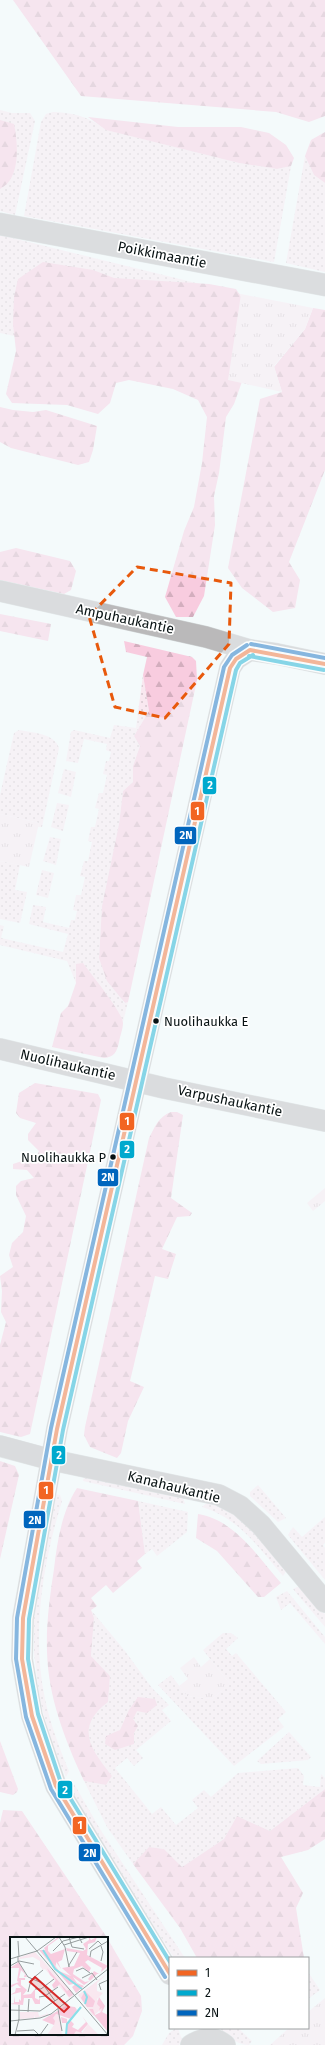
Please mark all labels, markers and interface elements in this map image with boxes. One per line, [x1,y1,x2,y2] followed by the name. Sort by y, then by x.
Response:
[116,238,208,272] street label: Poikkimaantie
[74,600,176,638] street label: Ampuhaukantie
[202,776,217,795] line badge: 2
[207,779,213,792] text: 2
[190,801,205,821] line badge: 1
[194,805,200,818] text: 1
[174,826,197,845] line badge: 2N
[180,829,192,842] text: 2N
[164,1014,248,1029] place label: Nuolihaukka E
[151,1016,161,1026] marker: Nuolihaukka E
[19,1046,117,1084] street label: Nuolihaukantie
[176,1082,284,1120] street label: Varpushaukantie
[119,1112,135,1131] line badge: 1
[124,1115,130,1128] text: 1
[119,1140,135,1159] line badge: 2
[124,1143,130,1156] text: 2
[21,1150,106,1165] place label: Nuolihaukka P
[108,1152,118,1162] marker: Nuolihaukka P
[97,1168,119,1187] line badge: 2N
[102,1171,114,1184] text: 2N
[51,1445,66,1465] line badge: 2
[56,1449,62,1462] text: 2
[126,1467,222,1507] street label: Kanahaukantie
[38,1481,54,1500] line badge: 1
[43,1484,49,1497] text: 1
[23,1510,46,1529] line badge: 2N
[29,1514,41,1527] text: 2N
[57,1780,73,1799] line badge: 2
[62,1784,68,1797] text: 2
[72,1816,87,1835] line badge: 1
[77,1819,83,1832] text: 1
[78,1843,101,1862] line badge: 2N
[84,1847,96,1860] text: 2N
[10,1937,108,2035] inset map
[169,1957,309,2029] legend
[205,1966,210,1980] text: 1
[205,1986,211,2000] text: 2
[205,2006,219,2020] text: 2N

